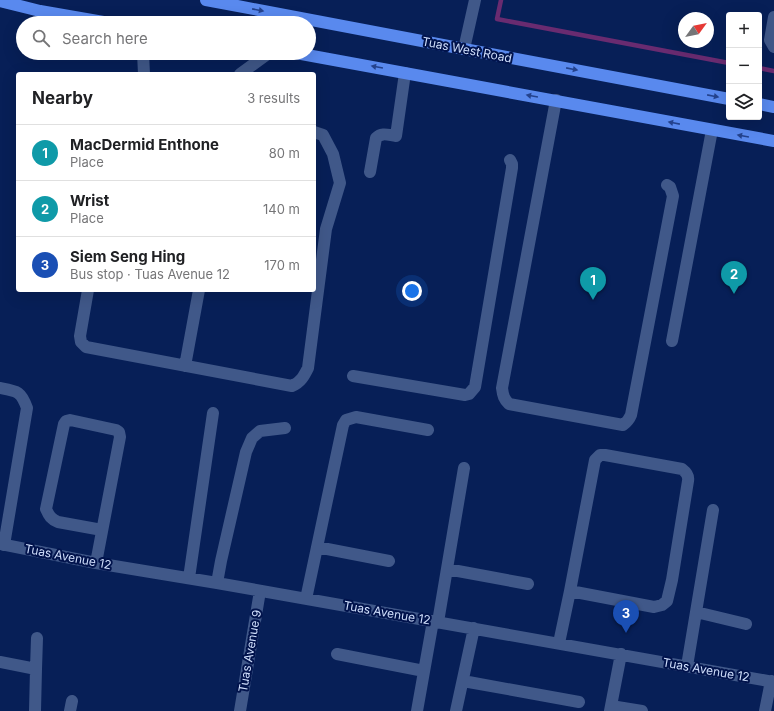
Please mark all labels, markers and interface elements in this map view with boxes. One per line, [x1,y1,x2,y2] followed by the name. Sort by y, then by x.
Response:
[252,7,264,13] one-way arrow
[678,12,714,48] north arrow
[726,12,762,120] map controls
[726,12,762,48] button: +
[16,16,316,60] search box
[30,27,52,49] icon: search
[62,29,148,48] text: Search here
[421,33,513,66] street label: Tuas West Road
[726,48,762,84] button: −
[371,64,383,70] one-way arrow
[565,67,578,73] one-way arrow
[726,84,762,120] button: layers
[32,88,93,108] text: Nearby
[247,90,300,106] text: 3 results
[526,93,538,99] one-way arrow
[707,93,719,99] one-way arrow
[668,119,680,125] one-way arrow
[737,132,749,138] one-way arrow
[70,135,219,154] text: MacDermid Enthone
[42,145,48,161] text: 1
[269,145,300,161] text: 80 m
[70,154,104,170] text: Place
[70,191,109,210] text: Wrist
[41,201,49,217] text: 2
[263,201,300,217] text: 140 m
[70,210,104,226] text: Place
[70,247,185,266] text: Siem Seng Hing
[41,257,49,273] text: 3
[264,257,300,273] text: 170 m
[721,261,747,294] pin: 2
[70,266,230,282] text: Bus stop · Tuas Avenue 12
[580,267,606,300] pin: 1
[402,281,422,301] your location
[23,541,113,572] street label: Tuas Avenue 12
[342,597,432,628] street label: Tuas Avenue 12
[613,600,639,633] pin: 3
[235,609,264,693] street label: Tuas Avenue 9
[661,654,751,685] street label: Tuas Avenue 12

